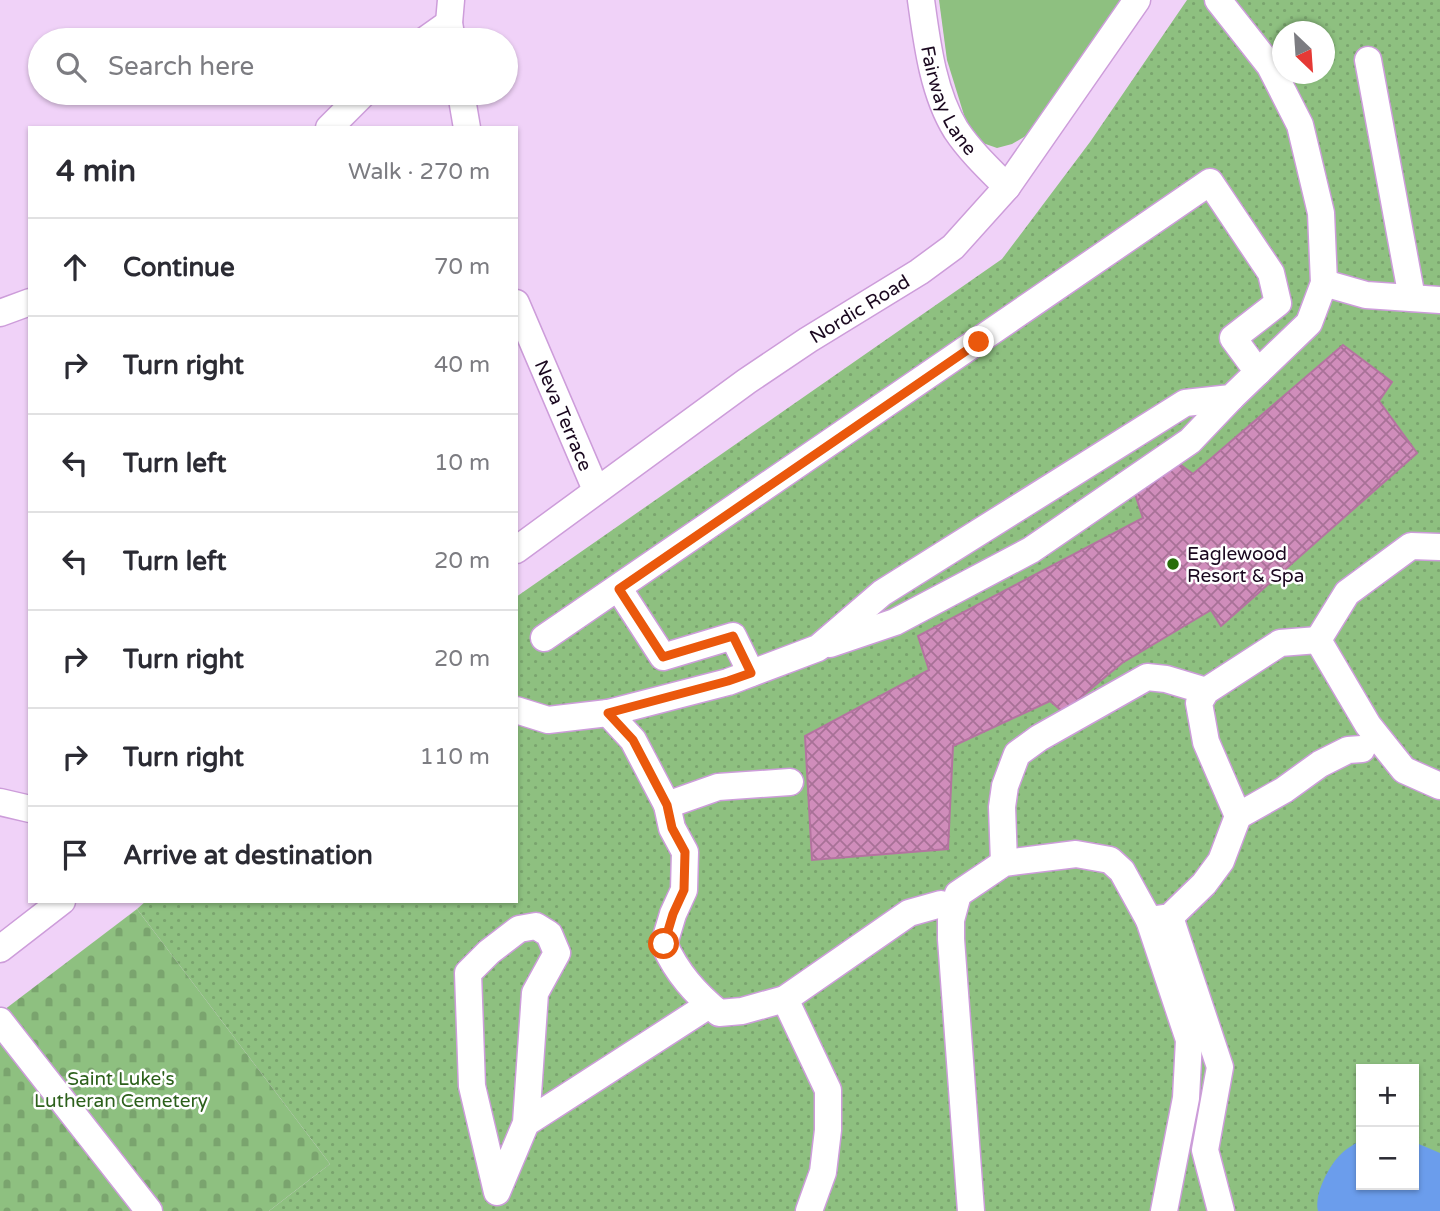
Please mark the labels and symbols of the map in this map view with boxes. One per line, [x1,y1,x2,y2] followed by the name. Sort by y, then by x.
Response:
[1272,21,1335,84] north arrow
[916,44,981,160] street label: Fairway Lane
[806,270,914,348] street label: Nordic Road
[963,326,994,357] route end
[530,357,596,474] street label: Neva Terrace
[1187,543,1305,587] place label: Eaglewood Resort & Spa
[1165,556,1181,572] marker: Eaglewood Resort & Spa
[648,928,679,959] route start
[34,1068,208,1112] park label: Saint Luke's Lutheran Cemetery

